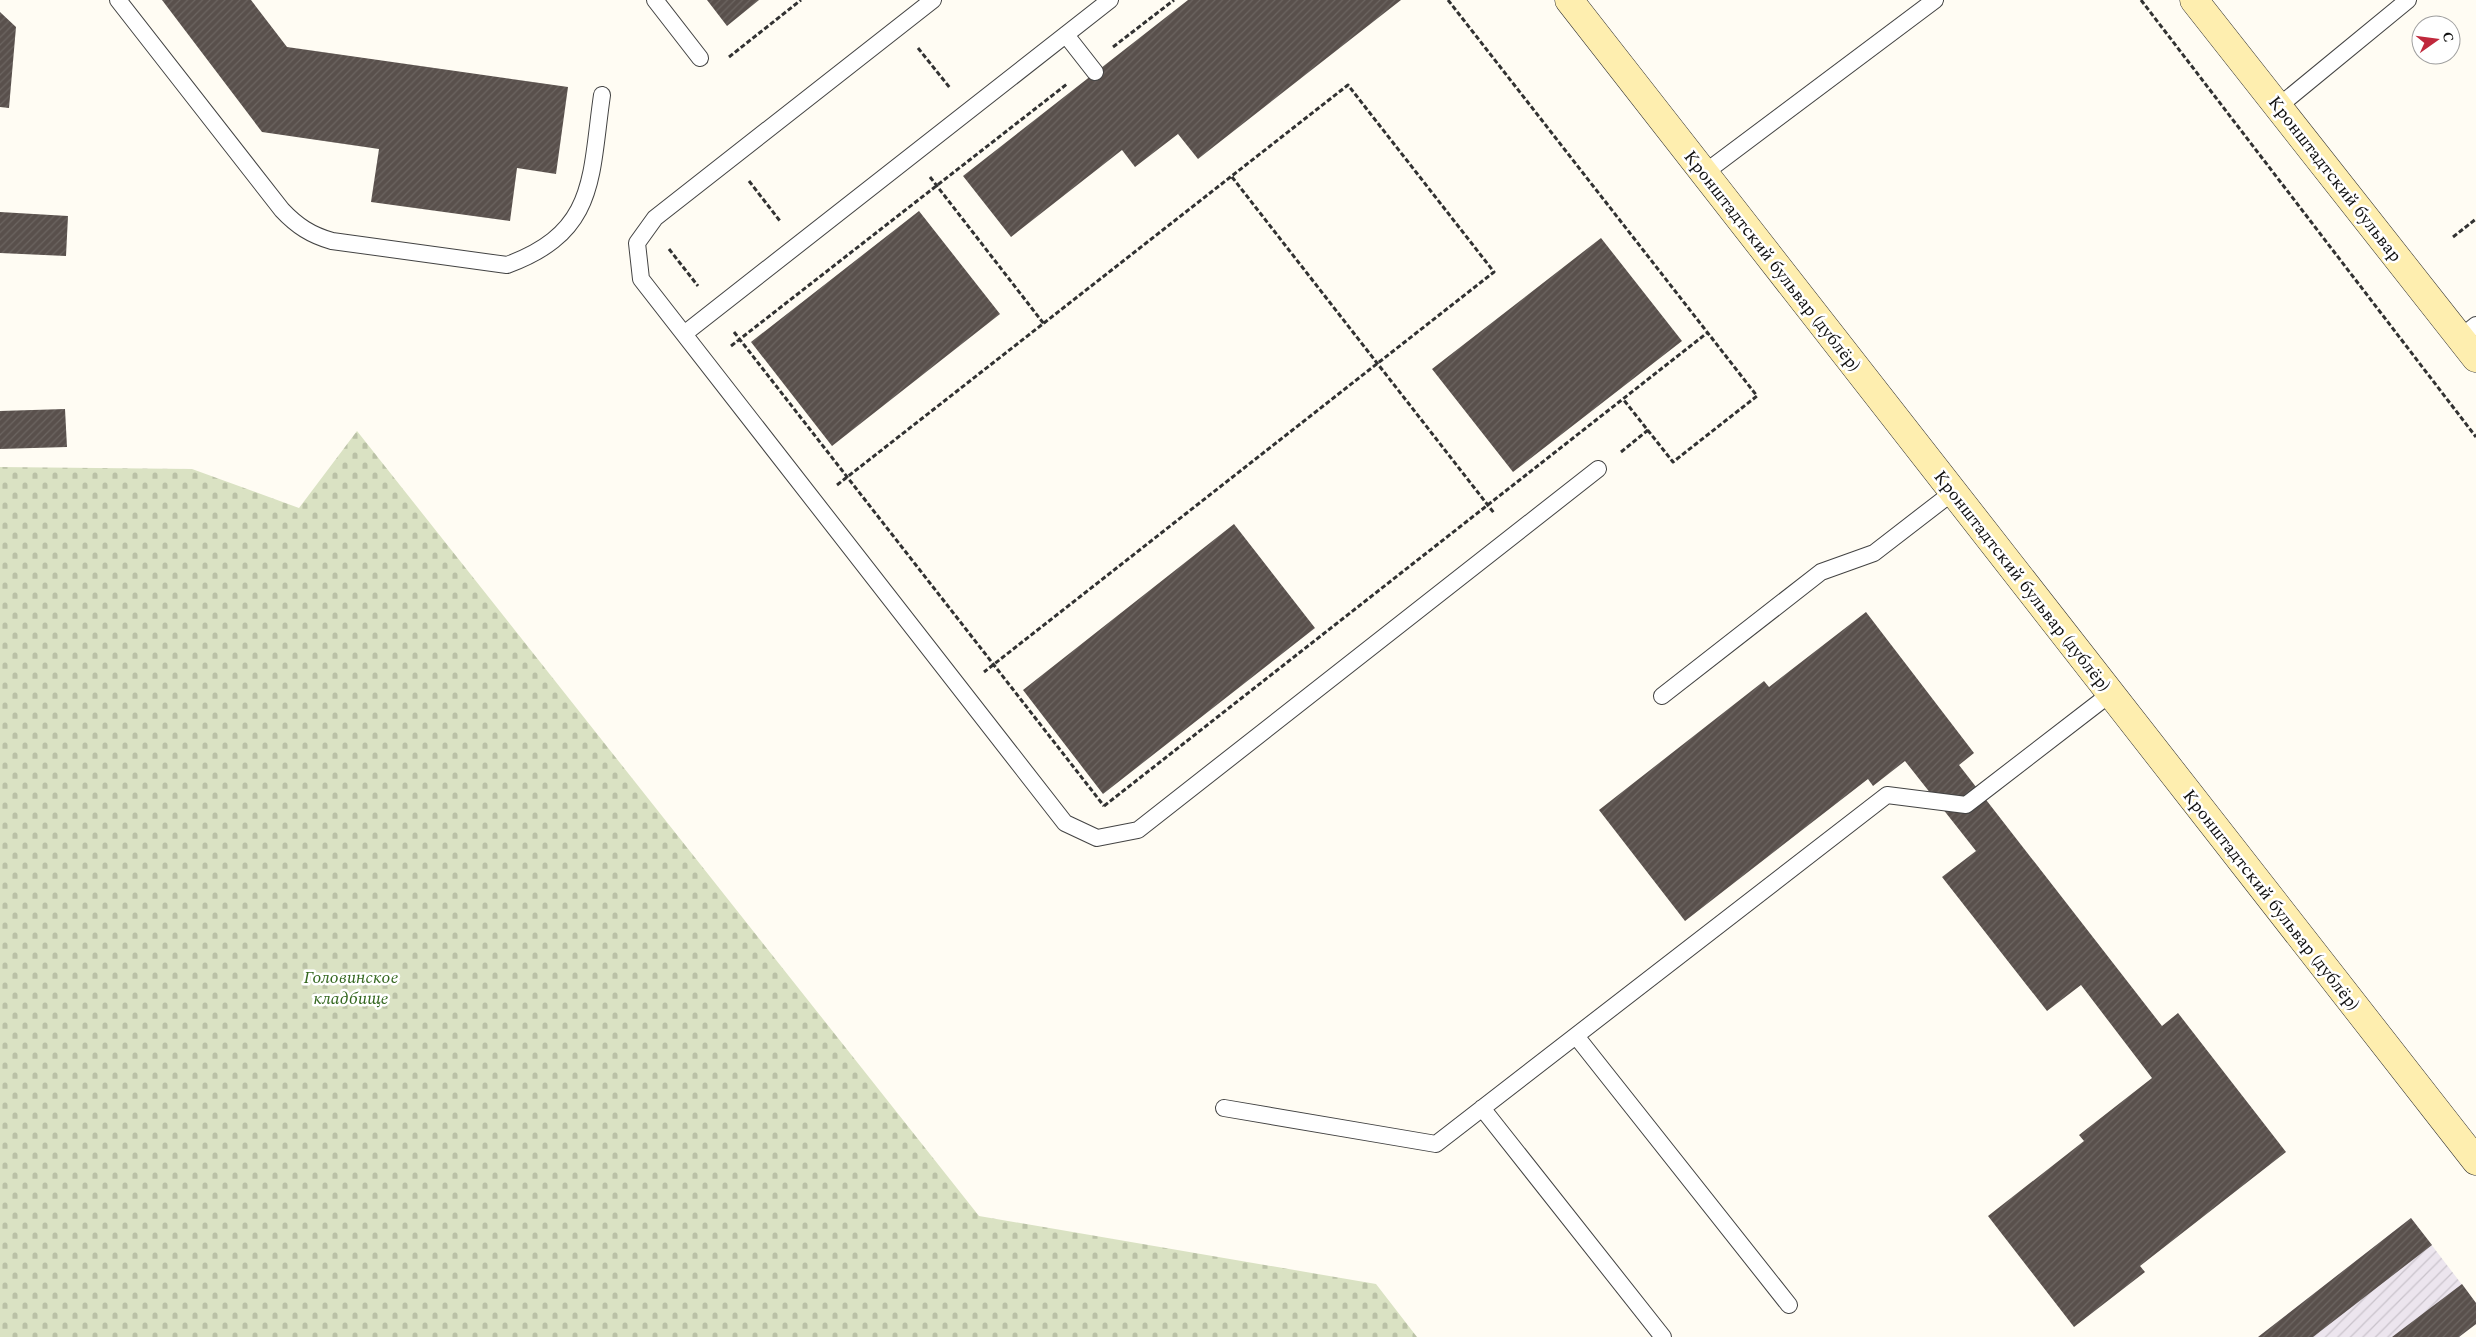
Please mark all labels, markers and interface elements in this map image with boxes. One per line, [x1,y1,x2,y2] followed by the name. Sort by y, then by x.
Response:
[2411,15,2461,65] north arrow
[2437,30,2460,44] text: С
[2261,90,2409,268] street label: Кронштадтский бульвар
[1677,144,1867,378] street label: Кронштадтский бульвар (дублёр)
[1927,464,2117,698] street label: Кронштадтский бульвар (дублёр)
[2176,783,2366,1017] street label: Кронштадтский бульвар (дублёр)
[304,964,398,1012] park label: Головинское кладбище

